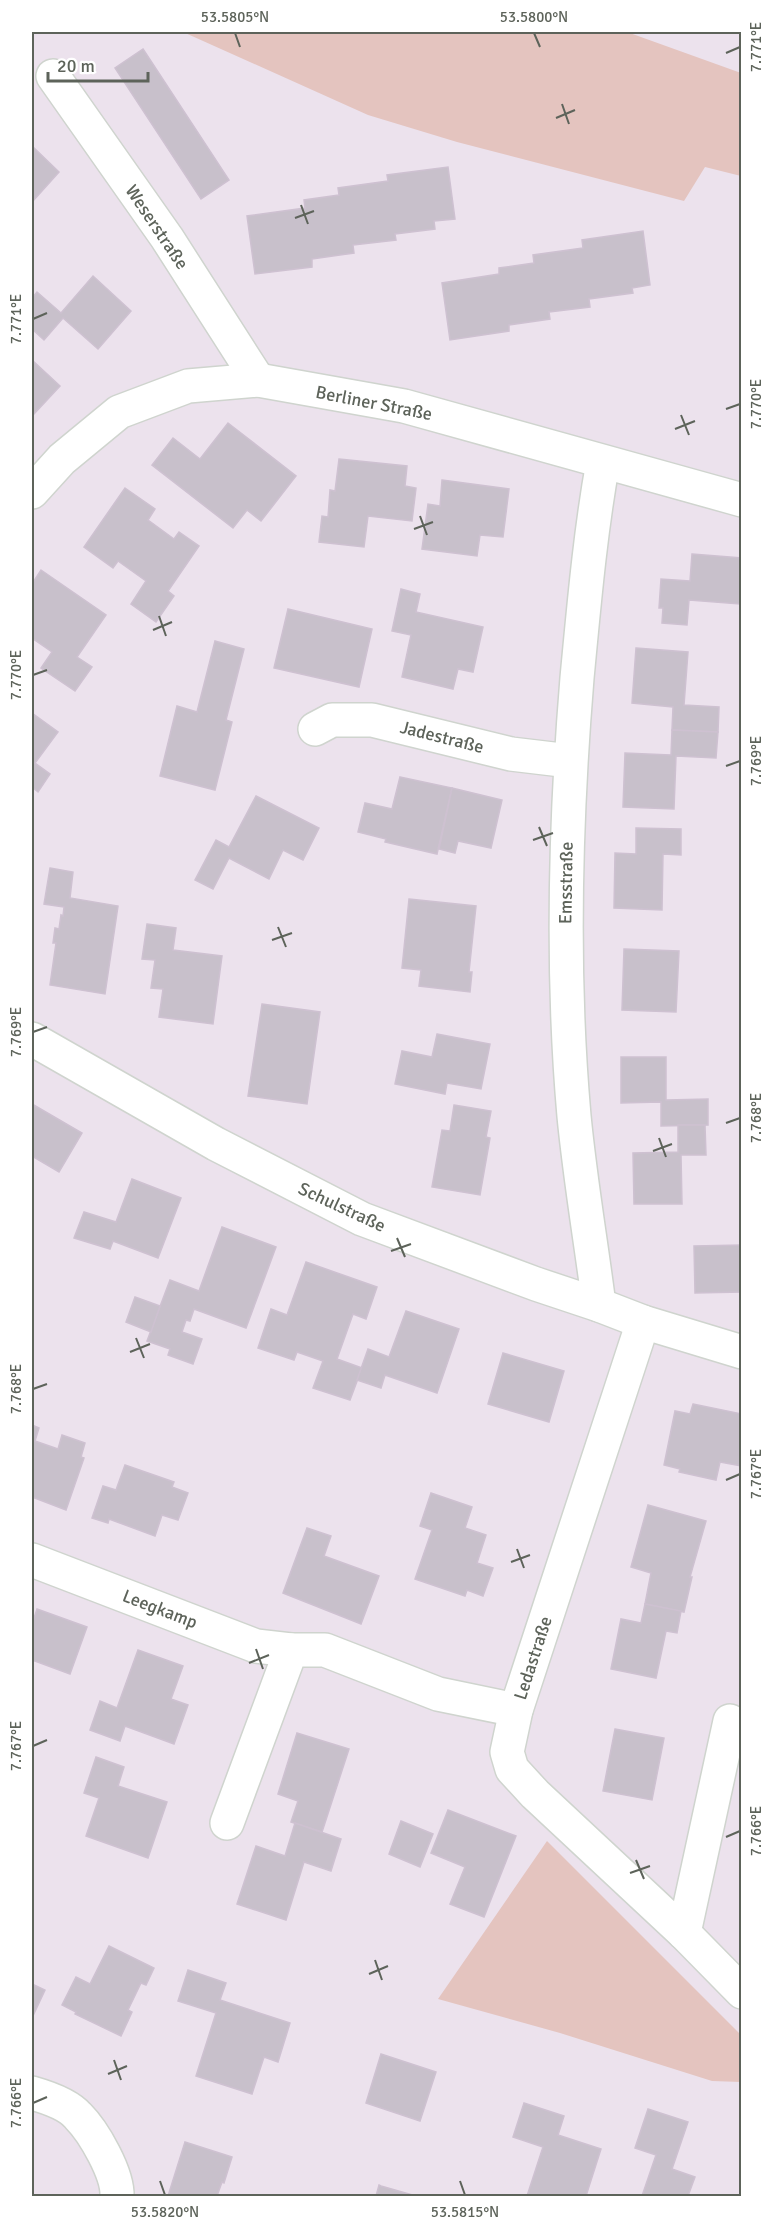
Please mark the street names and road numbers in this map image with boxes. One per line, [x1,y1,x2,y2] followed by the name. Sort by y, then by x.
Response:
[121,181,193,273] street label: Weserstraße
[314,381,434,425] street label: Berliner Straße
[398,716,486,758] street label: Jadestraße
[554,842,578,924] street label: Emsstraße
[295,1177,389,1237] street label: Schulstraße
[119,1585,201,1633] street label: Leegkamp
[509,1613,557,1703] street label: Ledastraße

